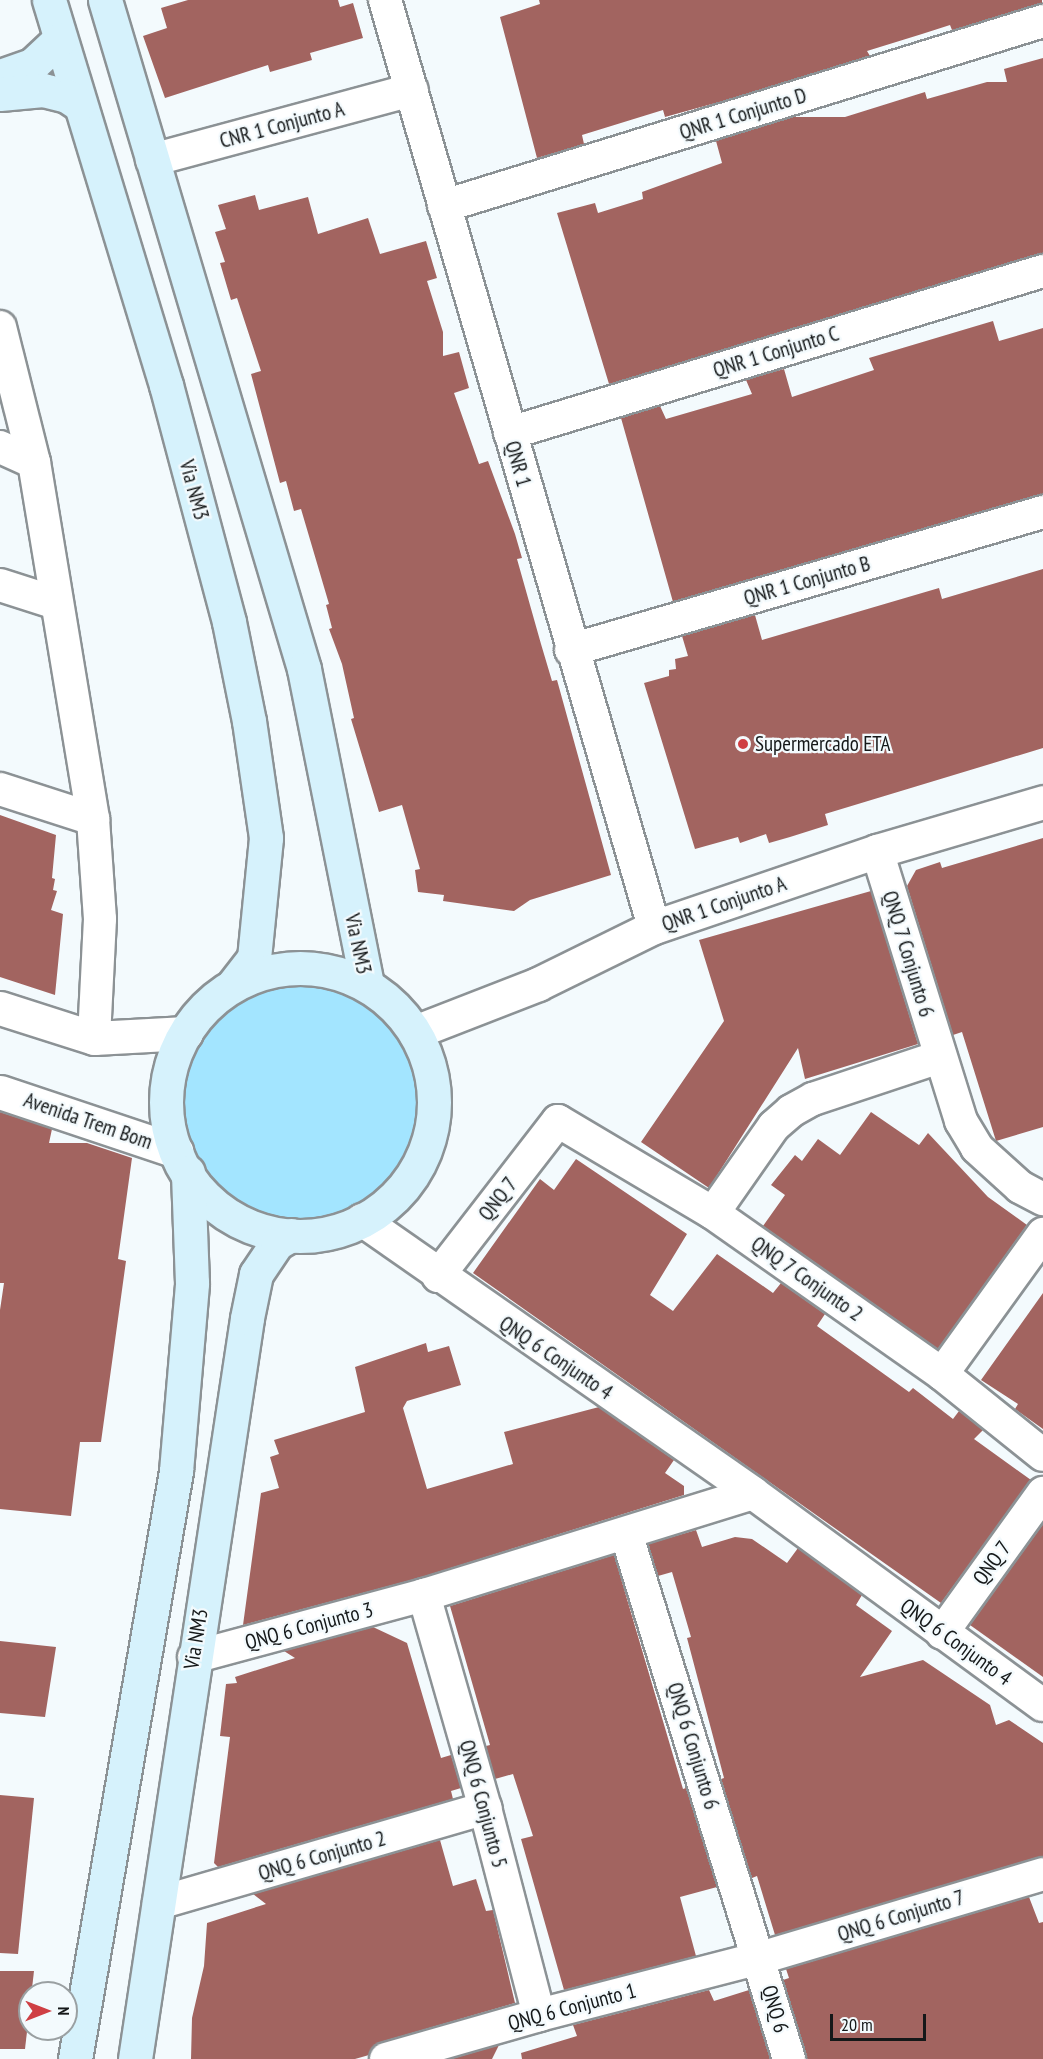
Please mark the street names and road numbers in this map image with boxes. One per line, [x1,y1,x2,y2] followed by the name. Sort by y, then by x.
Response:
[676,83,810,145] street label: QNR 1 Conjunto D
[217,96,347,154] street label: CNR 1 Conjunto A
[710,321,842,383] street label: QNR 1 Conjunto C
[499,438,537,490] street label: QNR 1
[174,457,214,523] street label: Via NM3
[741,551,873,611] street label: QNR 1 Conjunto B
[658,871,790,937] street label: QNR 1 Conjunto A
[877,887,939,1021] street label: QNQ 7 Conjunto 6
[339,911,377,977] street label: Via NM3
[20,1087,156,1155] street label: Avenida Trem Bom
[473,1172,523,1226] street label: QNQ 7
[746,1231,868,1327] street label: QNQ 7 Conjunto 2
[494,1311,618,1405] street label: QNQ 6 Conjunto 4
[968,1536,1016,1590] street label: QNQ 7
[895,1593,1017,1691] street label: QNQ 6 Conjunto 4
[242,1597,376,1655] street label: QNQ 6 Conjunto 3
[179,1607,213,1671] street label: Via NM3
[662,1679,724,1813] street label: QNQ 6 Conjunto 6
[454,1737,512,1871] street label: QNQ 6 Conjunto 5
[255,1826,389,1886] street label: QNQ 6 Conjunto 2
[834,1885,968,1947] street label: QNQ 6 Conjunto 7
[505,1978,639,2036] street label: QNQ 6 Conjunto 1
[756,1982,794,2036] street label: QNQ 6

